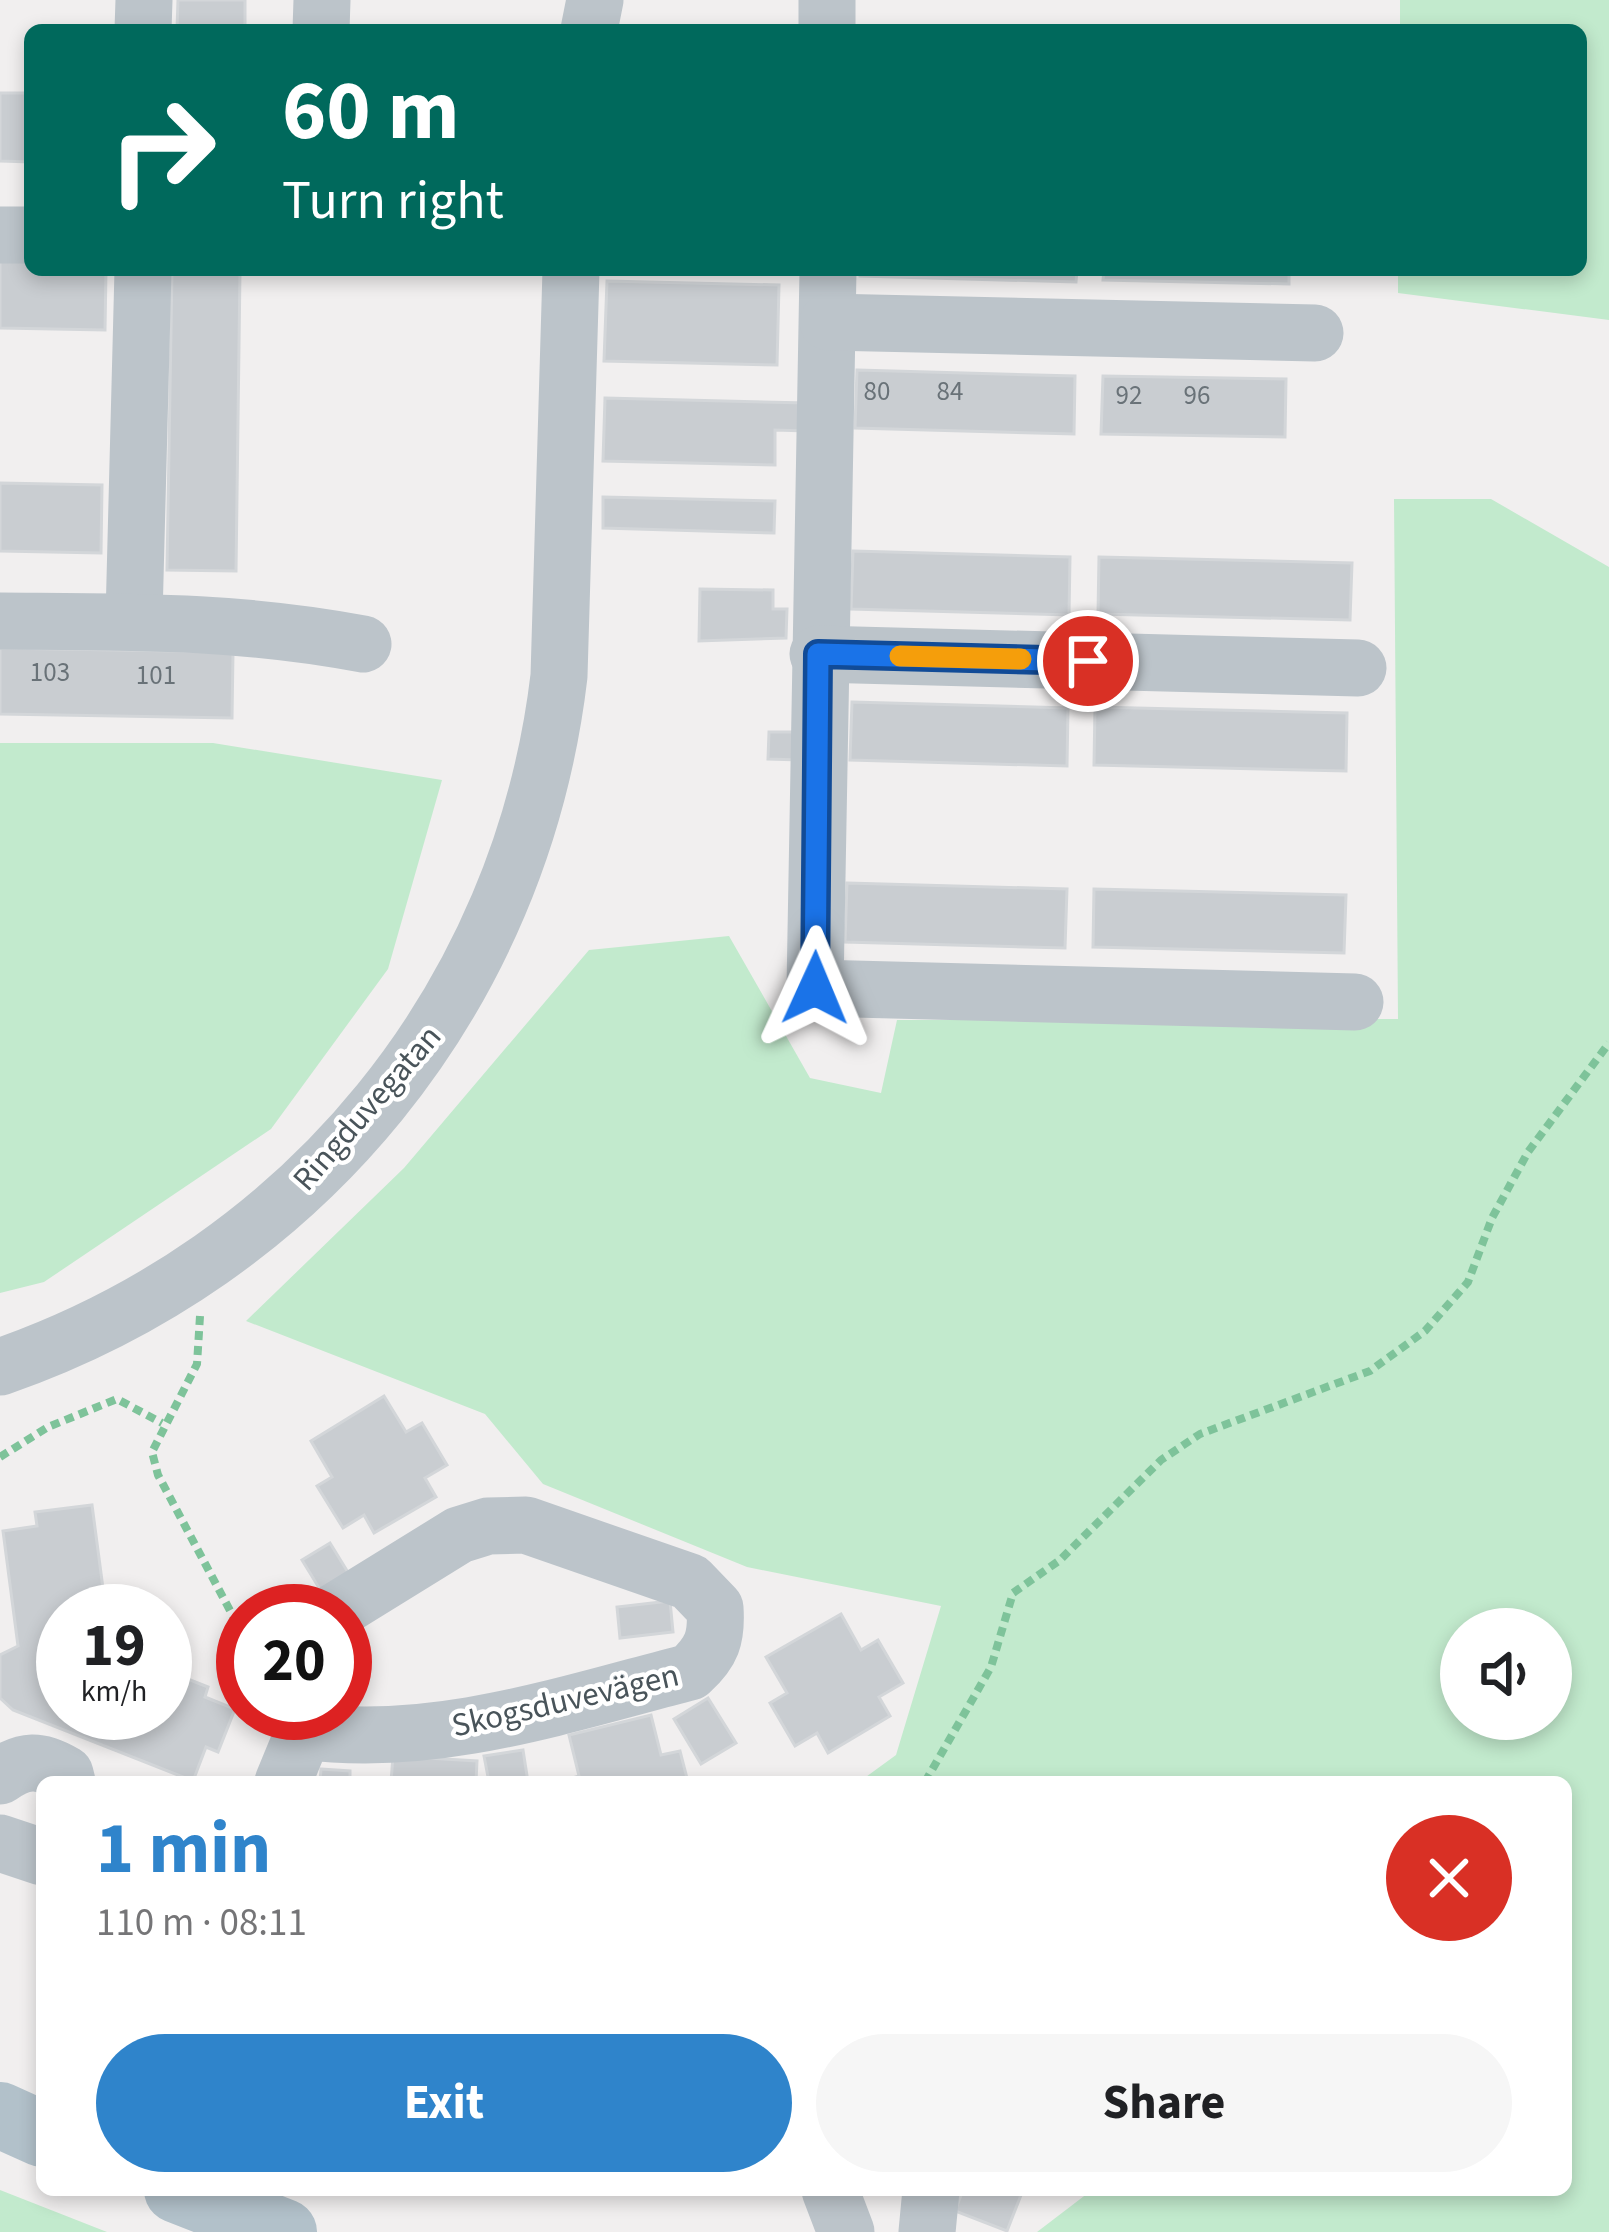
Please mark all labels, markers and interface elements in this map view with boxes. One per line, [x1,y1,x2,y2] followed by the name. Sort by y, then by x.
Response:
[282,52,460,172] text: 60 m
[84,72,240,228] icon: right
[282,163,504,240] text: Turn right
[864,372,890,411] house number: 80
[937,372,963,411] house number: 84
[1116,376,1142,415] house number: 92
[1184,376,1210,415] house number: 96
[1037,610,1139,712] pin
[1055,628,1121,694] icon: arrive
[30,653,70,692] house number: 103
[136,656,176,695] house number: 101
[752,925,878,1051] position arrow
[282,1015,452,1201] street label: Ringduvegatan
[216,1584,372,1740] speed limit sign: 20
[82,1604,146,1689] text: 19
[1440,1608,1572,1740] map controls
[1440,1608,1572,1740] button: sound
[447,1651,684,1749] street label: Skogsduvevägen
[81,1670,147,1713] text: km/h
[96,1798,271,1901] text: 1 min
[1386,1815,1512,1941] button: close
[96,1895,307,1951] text: 110 m · 08:11
[96,2034,792,2172] button: Exit
[816,2034,1512,2172] button: Share

